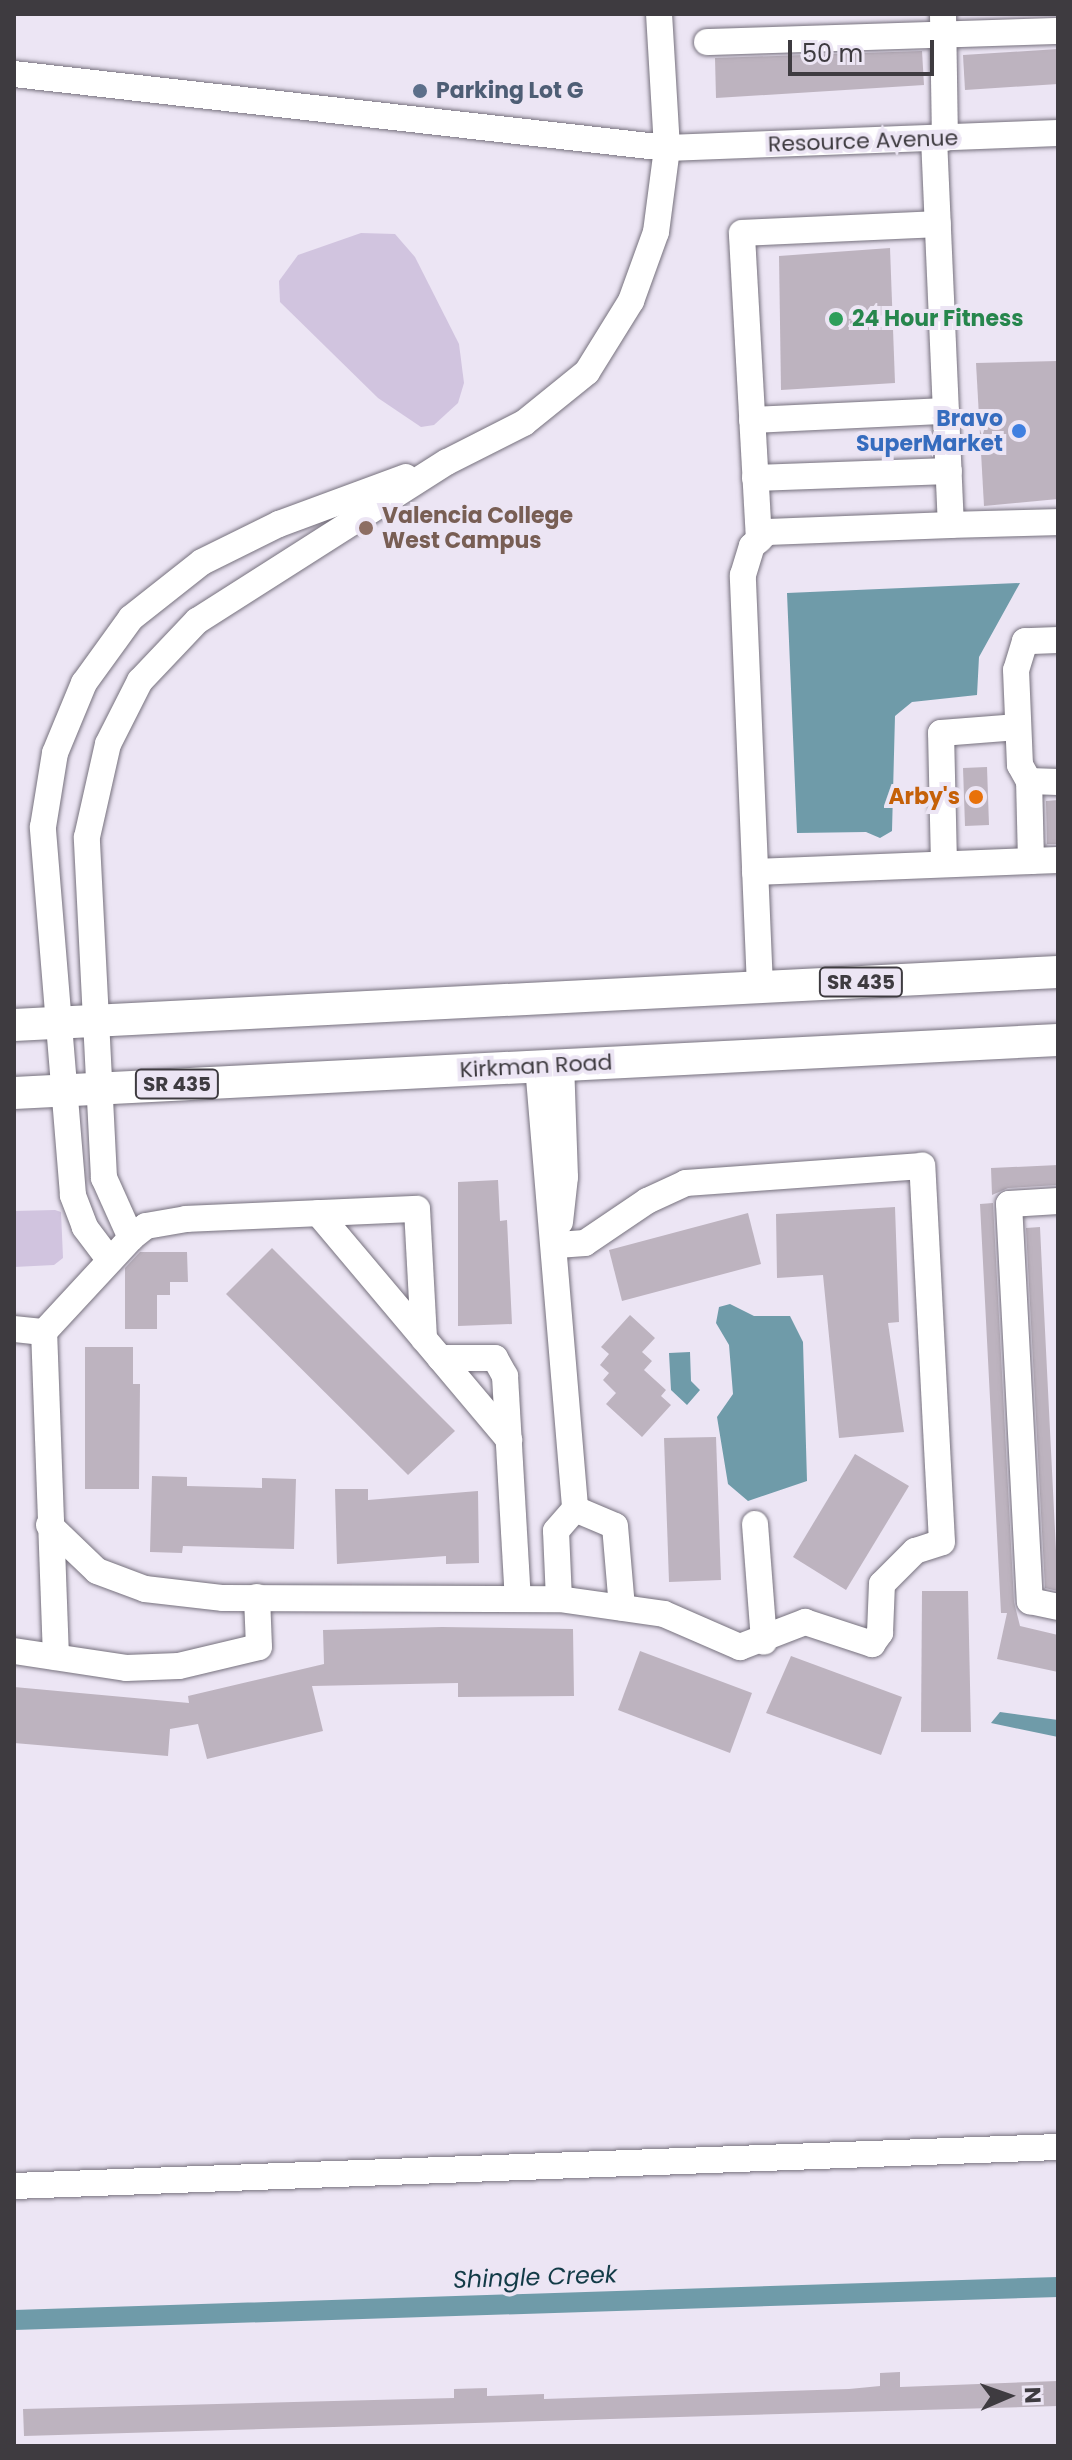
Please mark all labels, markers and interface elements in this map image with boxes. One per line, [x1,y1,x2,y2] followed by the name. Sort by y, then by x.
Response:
[792,24,938,74] scale bar
[802,37,863,70] text: 50 m
[436,78,583,104] place label: Parking Lot G
[411,82,429,100] marker: Parking Lot G
[767,124,959,158] street label: Resource Avenue
[852,306,1024,332] place label: 24 Hour Fitness
[827,310,845,328] marker: 24 Hour Fitness
[856,405,1003,456] place label: Bravo SuperMarket
[1010,422,1028,440] marker: Bravo SuperMarket
[382,502,573,554] place label: Valencia College West Campus
[357,519,375,537] marker: Valencia College West Campus
[888,784,960,810] place label: Arby's
[967,788,985,806] marker: Arby's
[817,966,905,998] road number: SR 435
[459,1049,613,1083] street label: Kirkman Road
[133,1068,221,1100] road number: SR 435
[452,2260,618,2294] water label: Shingle Creek
[968,2356,1048,2436] north arrow
[1017,2386,1048,2404] text: N

